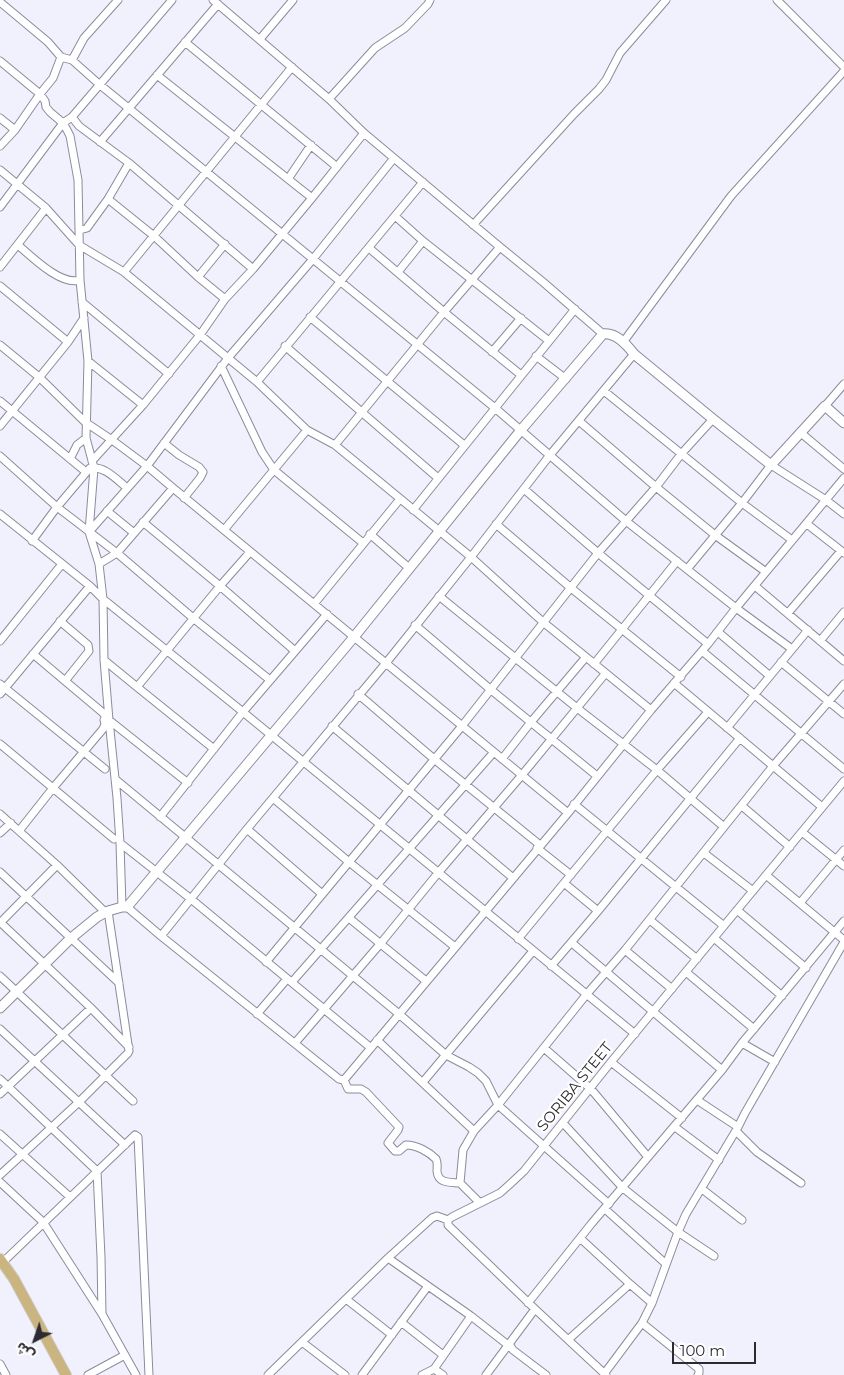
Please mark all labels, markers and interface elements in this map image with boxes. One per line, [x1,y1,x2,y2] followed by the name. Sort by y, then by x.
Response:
[534,1039,616,1135] street label: SORIBA STEET
[10,1315,60,1365] north arrow
[674,1332,758,1364] scale bar
[12,1338,38,1364] text: ش
[680,1341,725,1360] text: 100 m

